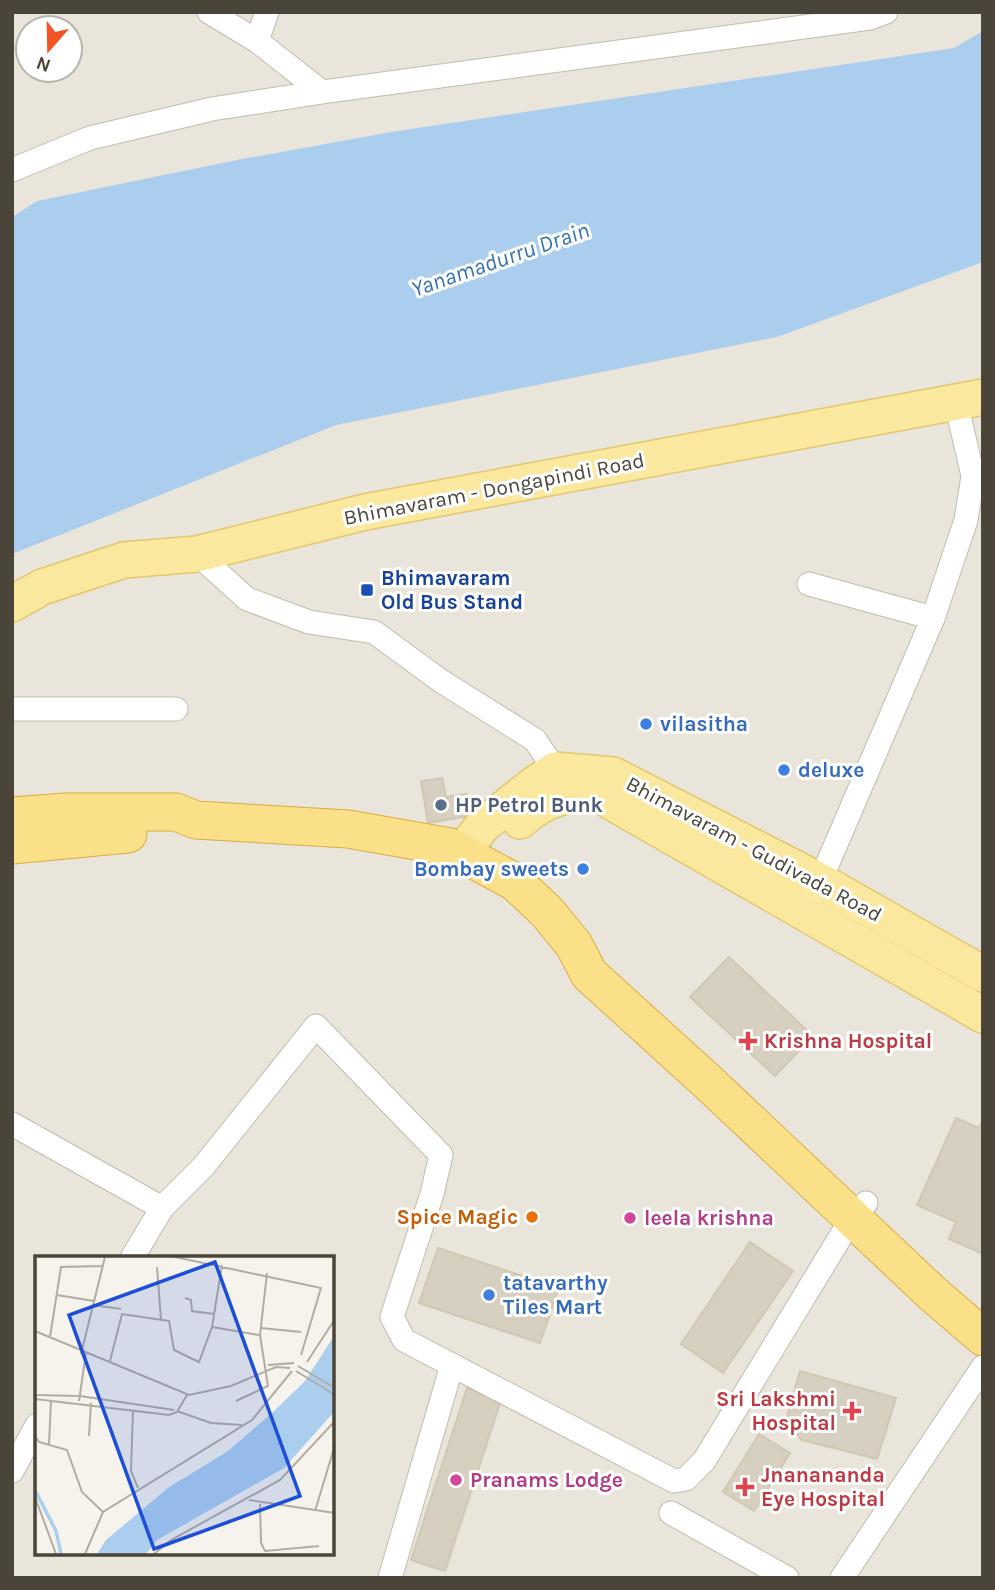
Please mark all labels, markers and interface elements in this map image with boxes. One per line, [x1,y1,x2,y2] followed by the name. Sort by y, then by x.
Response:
[14,14,84,84] north arrow
[33,51,54,77] text: N
[408,216,593,303] water label: Yanamadurru Drain
[341,448,647,530] street label: Bhimavaram - Dongapindi Road
[381,566,523,614] place label: Bhimavaram Old Bus Stand
[359,582,375,598] marker: Bhimavaram Old Bus Stand
[660,712,748,736] place label: vilasitha
[638,716,654,732] marker: vilasitha
[798,758,864,782] place label: deluxe
[776,762,792,778] marker: deluxe
[622,771,886,927] street label: Bhimavaram - Gudivada Road
[455,793,604,817] place label: HP Petrol Bunk
[433,797,449,813] marker: HP Petrol Bunk
[414,857,569,881] place label: Bombay sweets
[575,861,591,877] marker: Bombay sweets
[764,1029,932,1053] place label: Krishna Hospital
[738,1031,758,1051] marker: Krishna Hospital
[396,1205,518,1229] place label: Spice Magic
[644,1206,774,1230] place label: leela krishna
[524,1209,540,1225] marker: Spice Magic
[622,1210,638,1226] marker: leela krishna
[35,1256,334,1555] inset map
[503,1271,608,1319] place label: tatavarthy Tiles Mart
[481,1287,497,1303] marker: tatavarthy Tiles Mart
[716,1387,836,1435] place label: Sri Lakshmi Hospital
[842,1401,862,1421] marker: Sri Lakshmi Hospital
[761,1463,885,1511] place label: Jnanananda Eye Hospital
[470,1468,623,1492] place label: Pranams Lodge
[448,1472,464,1488] marker: Pranams Lodge
[735,1477,755,1497] marker: Jnanananda Eye Hospital

